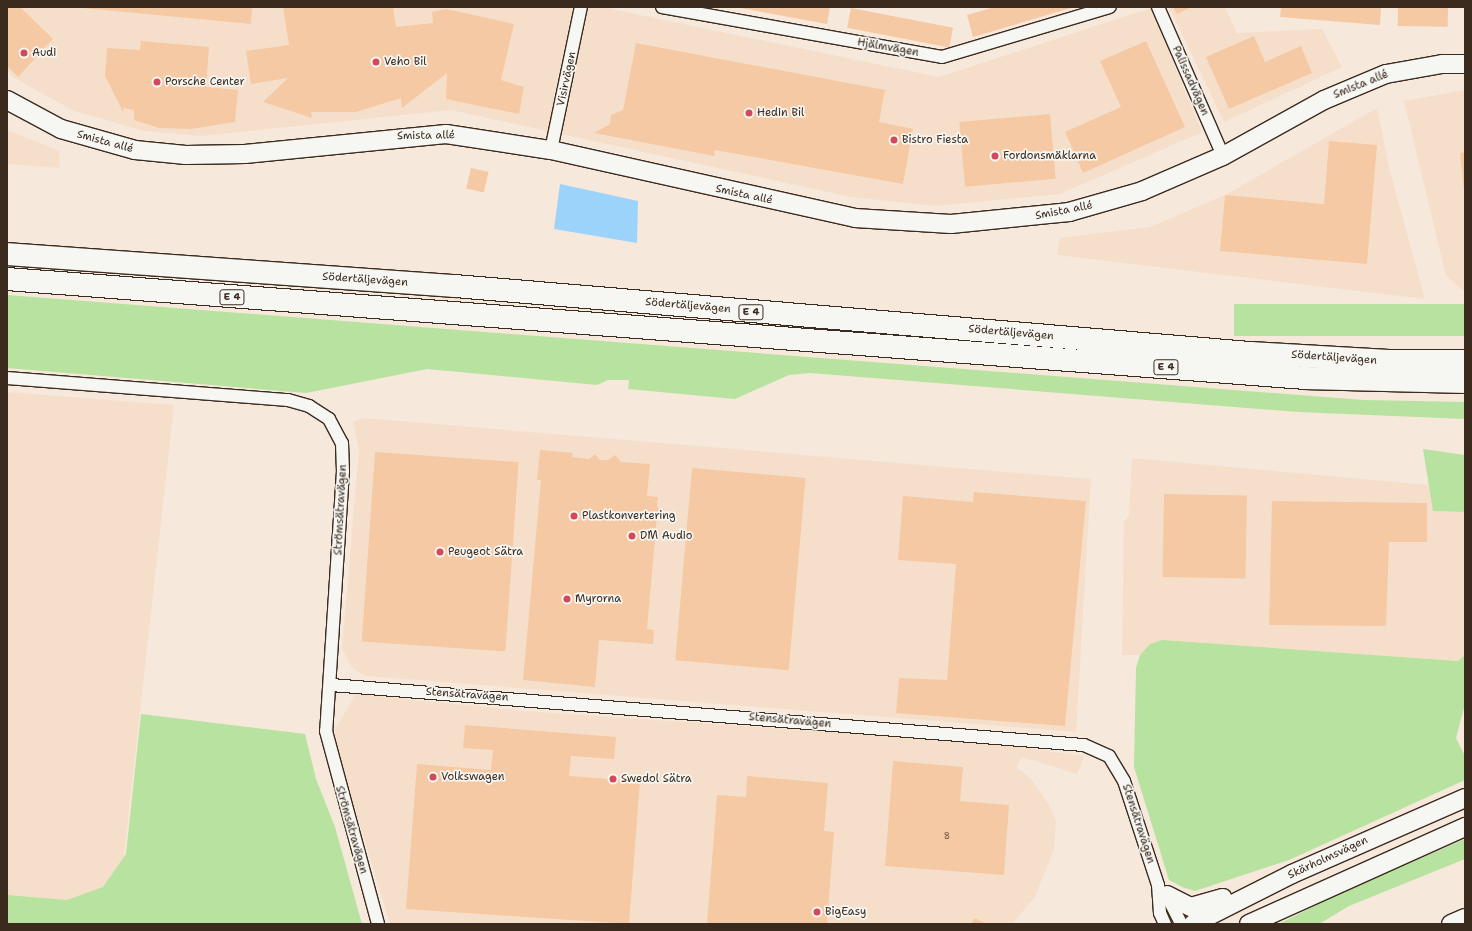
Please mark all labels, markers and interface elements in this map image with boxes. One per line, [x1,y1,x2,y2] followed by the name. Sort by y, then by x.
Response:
[856,36,920,60] street label: Hjälmvägen
[1169,44,1211,118] street label: Palissadvägen
[32,46,56,60] place label: Audi
[19,48,29,58] marker: Audi
[555,50,579,108] street label: Visirvägen
[384,55,427,69] place label: Veho Bil
[371,57,381,67] marker: Veho Bil
[1332,68,1390,102] street label: Smista allé
[165,75,245,89] place label: Porsche Center
[152,77,162,87] marker: Porsche Center
[757,106,804,120] place label: Hedin Bil
[744,108,754,118] marker: Hedin Bil
[75,128,135,156] street label: Smista allé
[397,129,455,143] street label: Smista allé
[902,133,968,147] place label: Bistro Fiesta
[889,135,899,145] marker: Bistro Fiesta
[1003,149,1096,163] place label: Fordonsmäklarna
[990,151,1000,161] marker: Fordonsmäklarna
[714,183,774,207] street label: Smista allé
[1034,199,1094,223] street label: Smista allé
[322,270,408,290] street label: Södertäljevägen
[219,289,245,305] road number: E 4
[645,296,731,316] street label: Södertäljevägen
[738,304,764,320] road number: E 4
[968,323,1054,343] street label: Södertäljevägen
[1291,348,1377,368] street label: Södertäljevägen
[1153,359,1179,375] road number: E 4
[332,464,350,556] street label: Strömsätravägen
[582,509,676,523] place label: Plastkonvertering
[569,511,579,521] marker: Plastkonvertering
[640,529,692,543] place label: DM Audio
[627,531,637,541] marker: DM Audio
[448,545,523,559] place label: Peugeot Sätra
[435,547,445,557] marker: Peugeot Sätra
[575,592,621,606] place label: Myrorna
[562,594,572,604] marker: Myrorna
[425,686,509,704] street label: Stensätravägen
[748,711,832,731] street label: Stensätravägen
[441,770,505,784] place label: Volkswagen
[428,772,438,782] marker: Volkswagen
[621,772,692,786] place label: Swedol Sätra
[608,774,618,784] marker: Swedol Sätra
[1119,783,1157,865] street label: Stensätravägen
[332,784,370,876] street label: Strömsätravägen
[944,831,950,841] house number: 8
[1286,834,1370,882] street label: Skärholmsvägen
[825,905,866,919] place label: BigEasy
[812,907,822,917] marker: BigEasy

